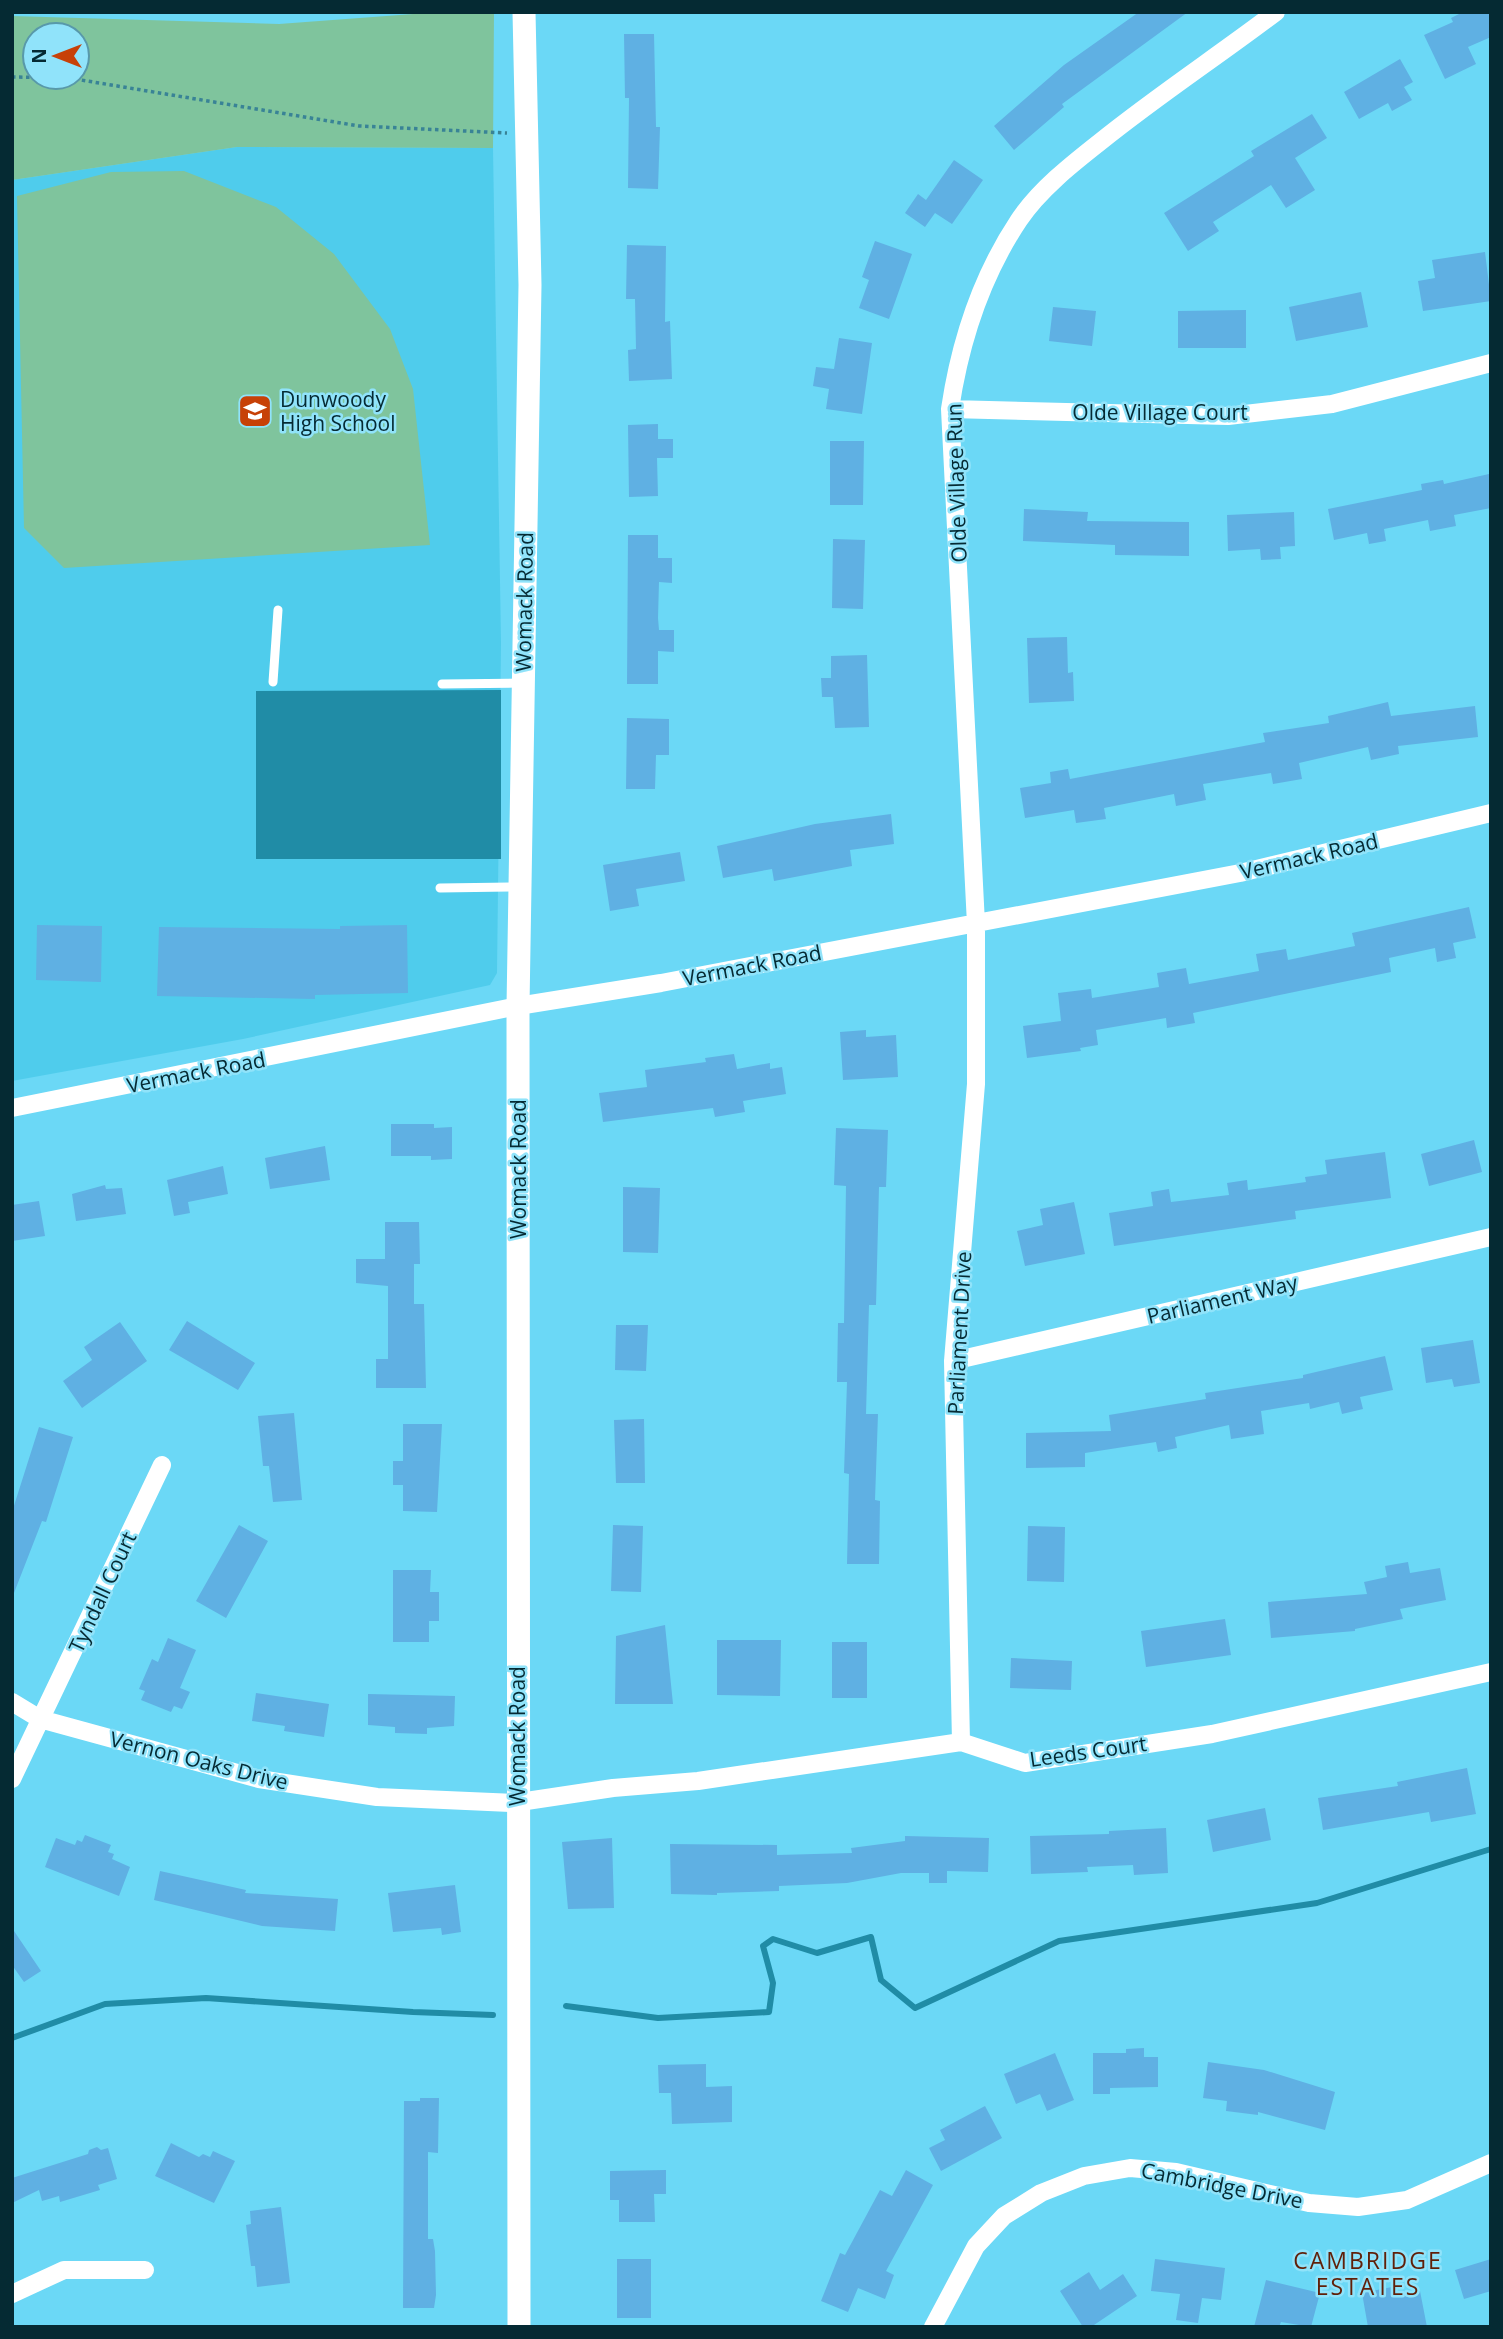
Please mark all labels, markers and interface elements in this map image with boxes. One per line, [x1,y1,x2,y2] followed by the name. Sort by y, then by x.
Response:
[21,21,91,91] north arrow
[26,48,52,64] text: N
[280,385,396,437] place label: Dunwoody High School
[236,392,274,430] school or university icon: Dunwoody High School
[1072,398,1248,426] street label: Olde Village Court
[939,403,973,563] street label: Olde Village Run
[509,532,539,672] street label: Womack Road
[1237,827,1381,885] street label: Vermack Road
[680,938,824,992] street label: Vermack Road
[124,1045,268,1099] street label: Vermack Road
[504,1099,532,1239] street label: Womack Road
[941,1251,977,1415] street label: Parliament Drive
[1144,1268,1301,1330] street label: Parliament Way
[62,1527,142,1657] street label: Tyndall Court
[503,1666,531,1806] street label: Womack Road
[107,1724,291,1796] street label: Vernon Oaks Drive
[1028,1729,1148,1773] street label: Leeds Court
[1139,2156,1305,2214] street label: Cambridge Drive
[1293,2244,1443,2302] district label: CAMBRIDGE ESTATES

